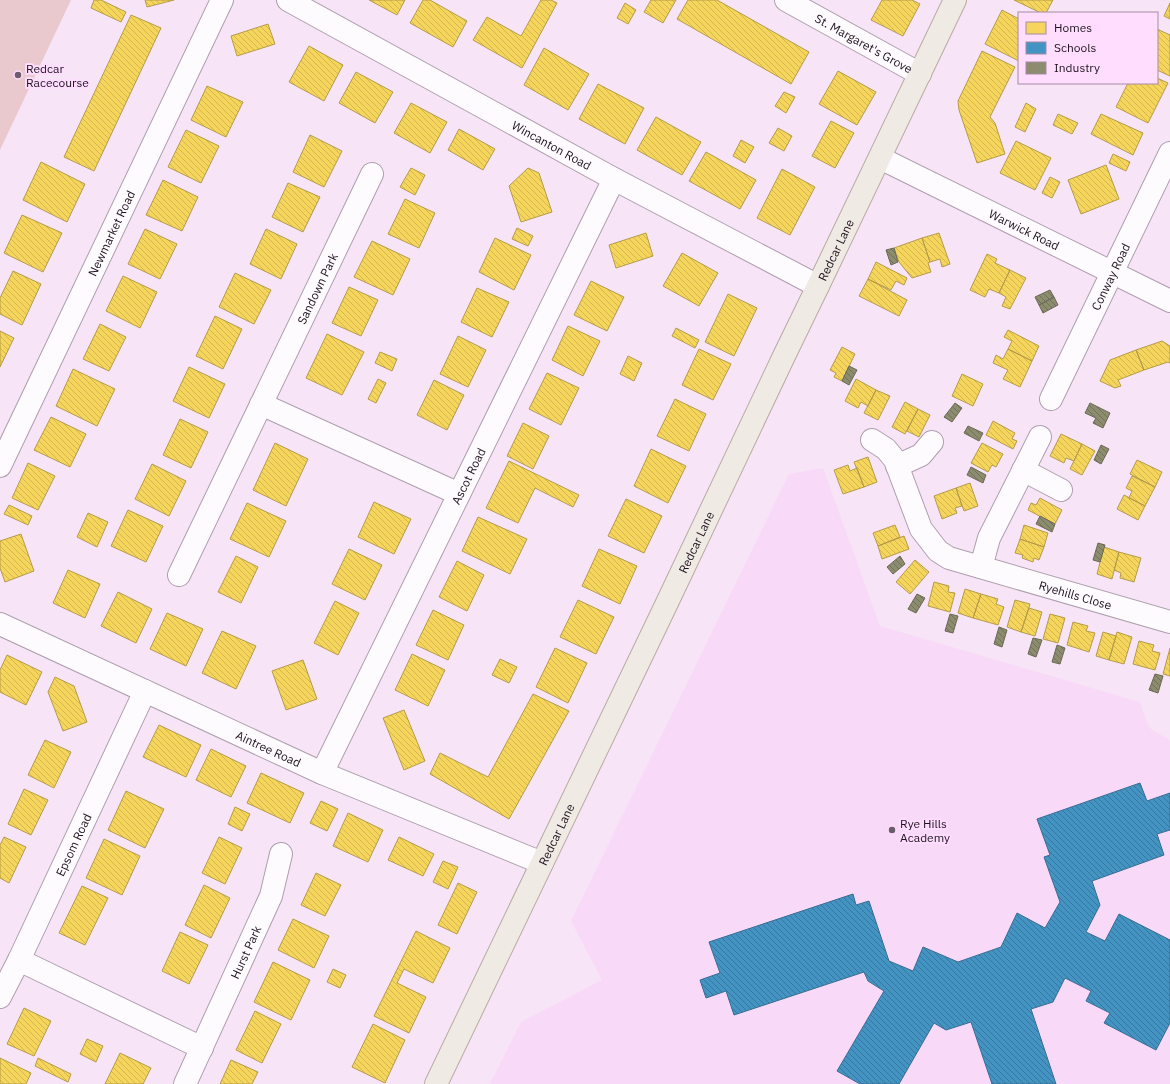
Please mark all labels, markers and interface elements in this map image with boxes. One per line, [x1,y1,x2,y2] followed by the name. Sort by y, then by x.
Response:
[813,10,916,76] street label: St. Margaret's Grove
[1018,12,1158,84] legend
[1054,20,1092,35] text: Homes
[1054,40,1097,55] text: Schools
[1054,60,1100,75] text: Industry
[26,61,89,90] place label: Redcar Racecourse
[13,70,23,80] marker: Redcar Racecourse
[510,117,594,173] street label: Wincanton Road
[84,188,138,278] street label: Newmarket Road
[987,206,1062,253] street label: Warwick Road
[814,216,857,283] street label: Redcar Lane
[1088,240,1133,313] street label: Conway Road
[293,250,341,326] street label: Sandown Park
[448,445,488,507] street label: Ascot Road
[675,508,717,575] street label: Redcar Lane
[1037,577,1114,612] street label: Ryehills Close
[234,727,303,770] street label: Aintree Road
[535,801,577,868] street label: Redcar Lane
[52,811,94,878] street label: Epsom Road
[900,816,950,845] place label: Rye Hills Academy
[887,825,897,835] marker: Rye Hills Academy
[227,923,264,981] street label: Hurst Park

